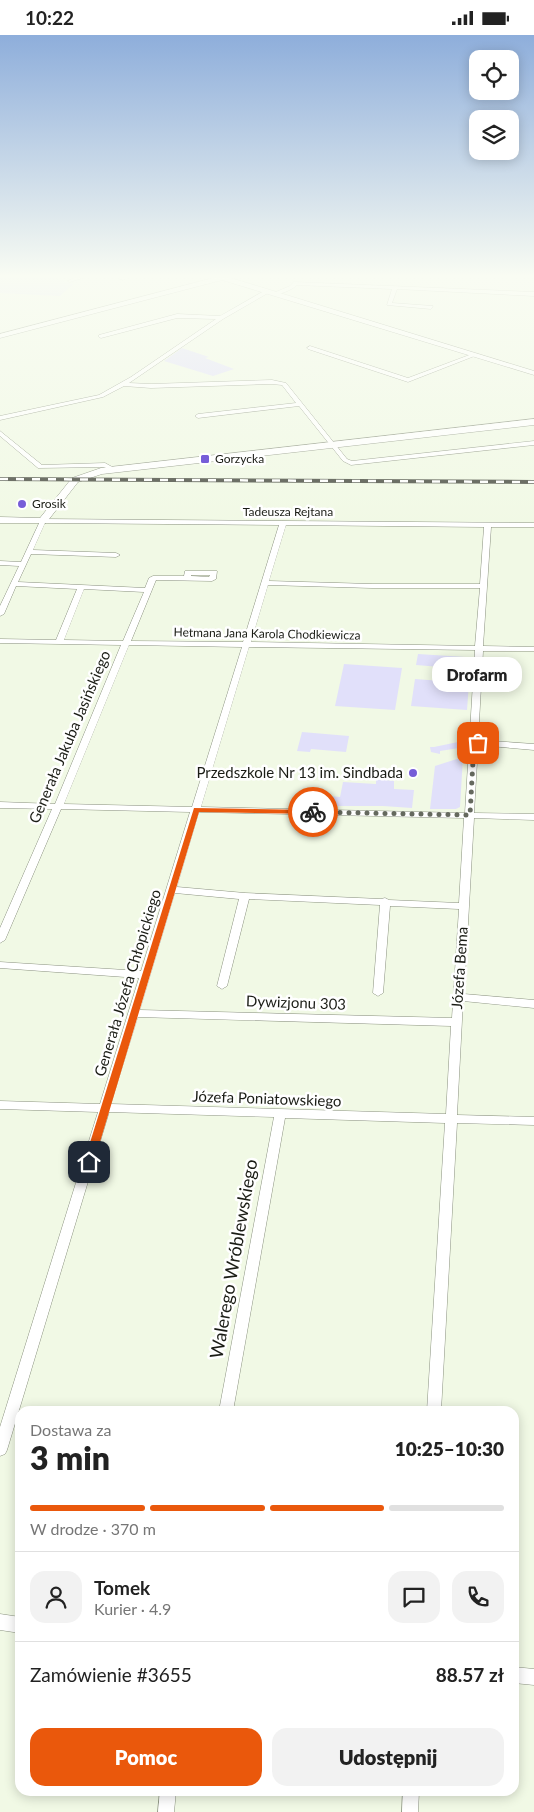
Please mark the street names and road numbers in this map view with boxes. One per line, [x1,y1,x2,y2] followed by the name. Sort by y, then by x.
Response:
[243,504,333,519] street label: Tadeusza Rejtana
[173,624,361,643] street label: Hetmana Jana Karola Chodkiewicza
[24,648,114,826] street label: Generała Jakuba Jasińskiego
[90,887,164,1078] street label: Generała Józefa Chłopickiego
[447,926,471,1010] street label: Józefa Bema
[246,991,346,1013] street label: Dywizjonu 303
[192,1086,342,1110] street label: Józefa Poniatowskiego
[205,1157,261,1360] street label: Walerego Wróblewskiego

